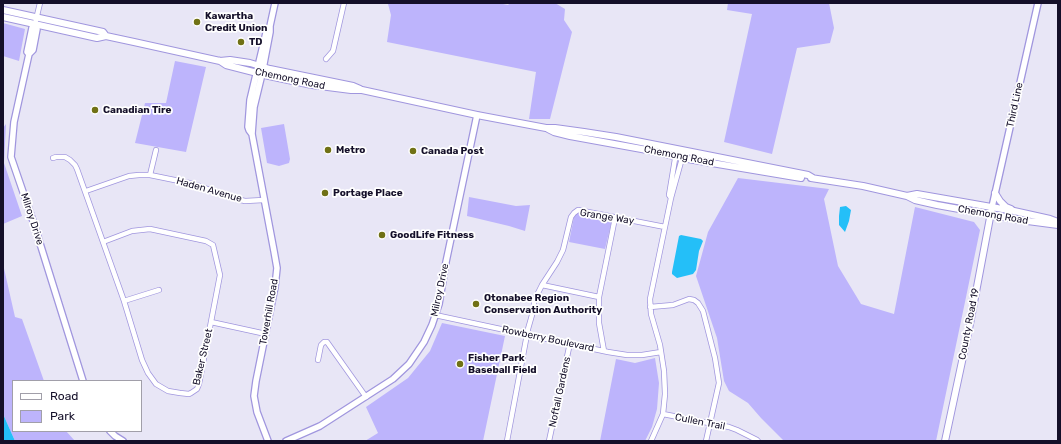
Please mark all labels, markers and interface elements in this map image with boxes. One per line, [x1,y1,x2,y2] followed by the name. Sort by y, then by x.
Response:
[205,10,268,34] place label: Kawartha Credit Union
[192,17,202,27] marker: Kawartha Credit Union
[249,36,262,48] place label: TD
[236,37,246,47] marker: TD
[254,66,326,92] street label: Chemong Road
[1004,81,1026,129] street label: Third Line
[103,104,171,116] place label: Canadian Tire
[90,105,100,115] marker: Canadian Tire
[643,143,715,169] street label: Chemong Road
[336,144,365,156] place label: Metro
[323,145,333,155] marker: Metro
[421,145,484,157] place label: Canada Post
[408,146,418,156] marker: Canada Post
[175,175,243,205] street label: Haden Avenue
[333,187,403,199] place label: Portage Place
[320,188,330,198] marker: Portage Place
[18,191,46,247] street label: Milroy Drive
[957,203,1029,227] street label: Chemong Road
[579,207,635,227] street label: Grange Way
[390,229,474,241] place label: GoodLife Fitness
[377,230,387,240] marker: GoodLife Fitness
[429,262,451,318] street label: Milroy Drive
[257,278,281,346] street label: Towerhill Road
[956,287,982,361] street label: County Road 19
[484,292,602,316] place label: Otonabee Region Conservation Authority
[471,299,481,309] marker: Otonabee Region Conservation Authority
[501,323,595,355] street label: Rowberry Boulevard
[191,327,215,387] street label: Baker Street
[468,352,537,376] place label: Fisher Park Baseball Field
[547,356,573,428] street label: Noftall Gardens
[455,359,465,369] marker: Fisher Park Baseball Field
[12,380,142,432] legend
[50,389,78,403] text: Road
[50,409,75,423] text: Park
[674,411,726,433] street label: Cullen Trail

